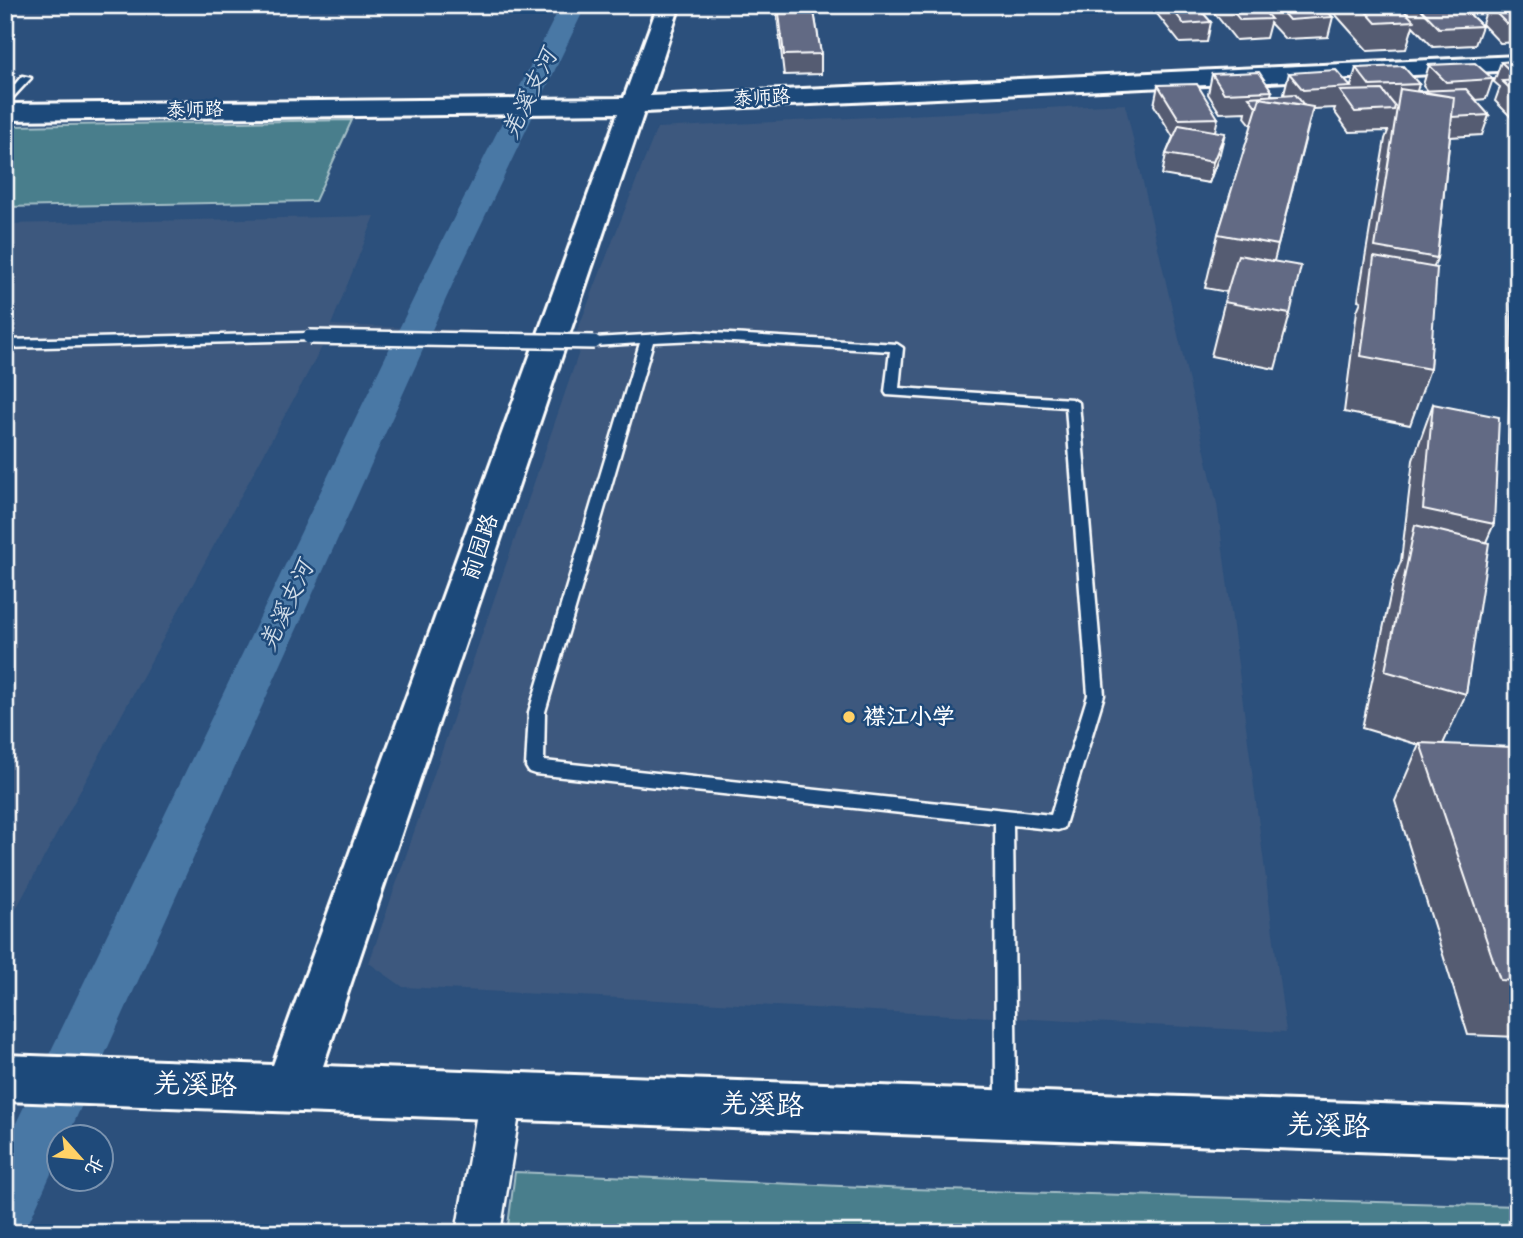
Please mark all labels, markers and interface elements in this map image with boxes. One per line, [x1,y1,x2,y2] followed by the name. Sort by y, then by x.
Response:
[494,40,568,145] water label: 羌溪支河
[733,83,791,113] street label: 泰师路
[166,96,224,124] street label: 泰师路
[454,509,506,585] street label: 前园路
[251,552,324,657] water label: 羌溪支河
[863,701,955,733] place label: 襟江小学
[841,709,857,725] marker: 襟江小学
[152,1064,238,1106] street label: 羌溪路
[719,1084,805,1126] street label: 羌溪路
[1285,1105,1371,1147] street label: 羌溪路
[46,1122,116,1192] north arrow
[77,1150,110,1180] text: 北

